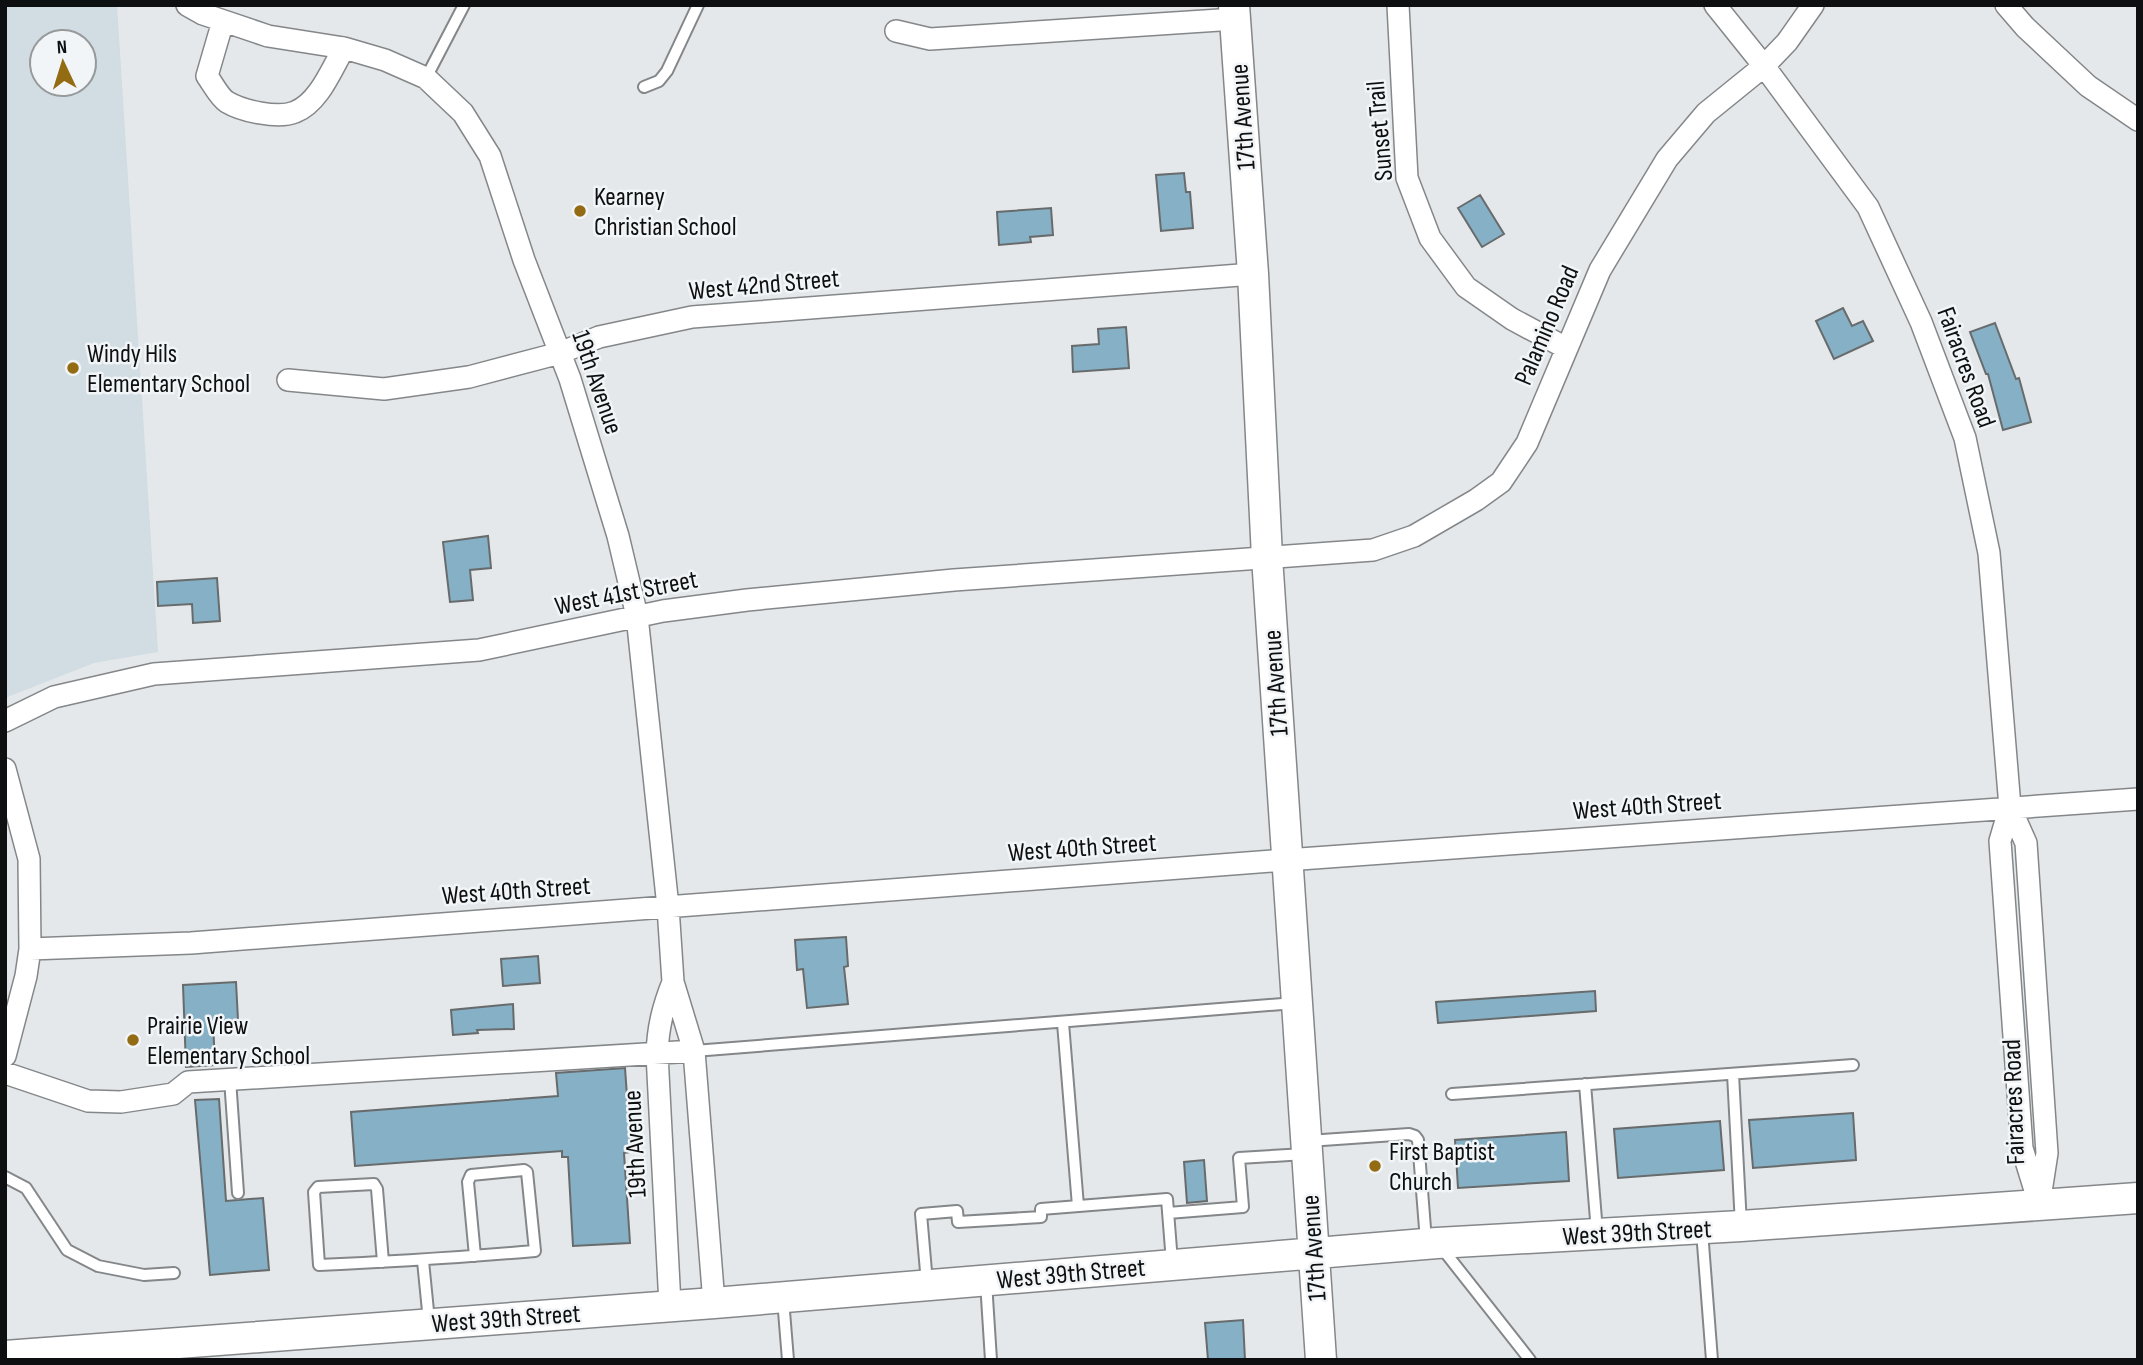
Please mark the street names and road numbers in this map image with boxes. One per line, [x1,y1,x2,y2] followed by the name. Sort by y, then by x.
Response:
[1224,63,1263,171] street label: 17th Avenue
[1361,80,1400,182] street label: Sunset Trail
[1508,261,1586,390] street label: Palamino Road
[688,263,841,308] street label: West 42nd Street
[1930,303,2002,432] street label: Fairacres Road
[564,327,629,438] street label: 19th Avenue
[552,564,700,622] street label: West 41st Street
[1257,629,1296,737] street label: 17th Avenue
[1572,786,1722,827] street label: West 40th Street
[1007,828,1157,869] street label: West 40th Street
[441,871,591,912] street label: West 40th Street
[1997,1039,2032,1165] street label: Fairacres Road
[617,1089,654,1198] street label: 19th Avenue
[1295,1194,1334,1302] street label: 17th Avenue
[1562,1214,1712,1253] street label: West 39th Street
[996,1253,1147,1296] street label: West 39th Street
[431,1299,582,1340] street label: West 39th Street

